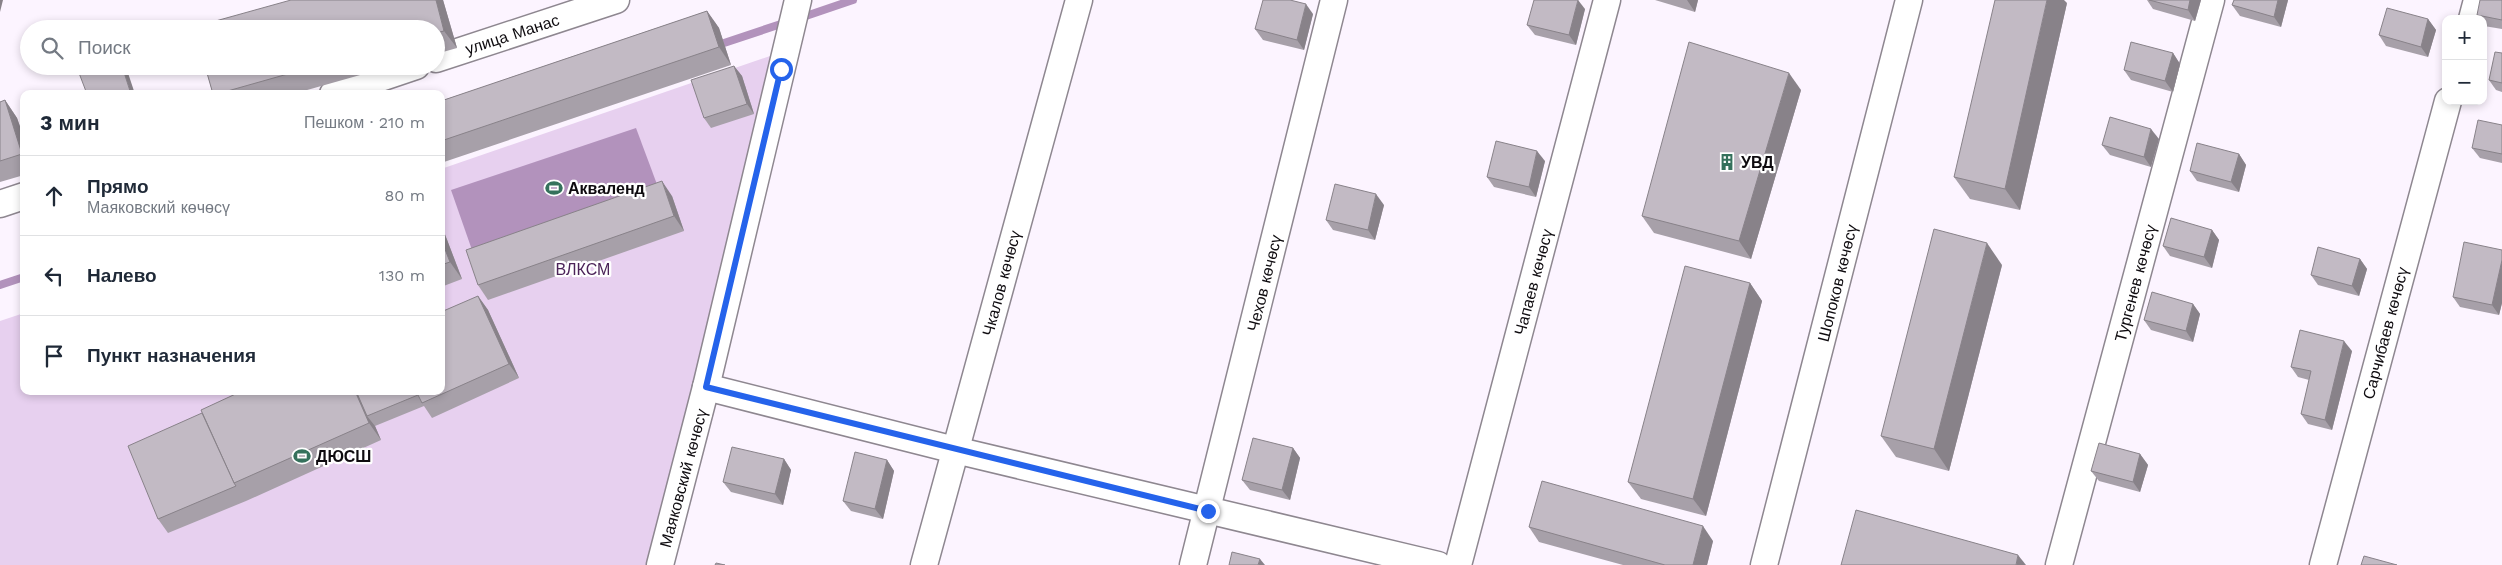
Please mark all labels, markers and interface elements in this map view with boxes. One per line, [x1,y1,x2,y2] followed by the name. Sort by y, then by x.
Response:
[463,10,561,59] street label: улица Манас
[2442,15,2487,105] map controls
[2442,15,2487,60] button: +
[20,20,445,75] search box
[38,34,66,62] icon: search
[78,36,131,59] text: Поиск
[770,58,793,81] route start
[2442,60,2487,105] button: −
[40,110,100,135] text: 3 мин
[304,113,425,132] text: Пешком · 210 m
[1717,152,1737,172] building icon: УВД
[1741,153,1774,172] place label: УВД
[87,175,149,198] text: Прямо
[544,178,564,198] sports icon: Акваленд
[568,179,645,198] place label: Акваленд
[40,182,68,210] icon: ahead
[384,186,425,205] text: 80 m
[87,198,230,217] text: Маяковский көчөсү
[1814,222,1861,344] street label: Шопоков көчөсү
[2111,222,2160,344] street label: Тургенев көчөсү
[1510,227,1557,337] street label: Чапаев көчөсү
[978,228,1025,338] street label: Чкалов көчөсү
[1243,233,1286,333] street label: Чехов көчөсү
[556,260,610,279] park label: ВЛКСМ
[40,262,68,290] icon: left
[87,264,157,287] text: Налево
[2359,265,2412,401] street label: Сарчибаев көчөсү
[379,266,425,285] text: 130 m
[40,342,68,370] icon: arrive
[87,344,256,367] text: Пункт назначения
[656,407,711,550] street label: Маяковский көчөсү
[292,446,312,466] sports icon: ДЮСШ
[316,447,371,466] place label: ДЮСШ
[1197,500,1220,523] route end

